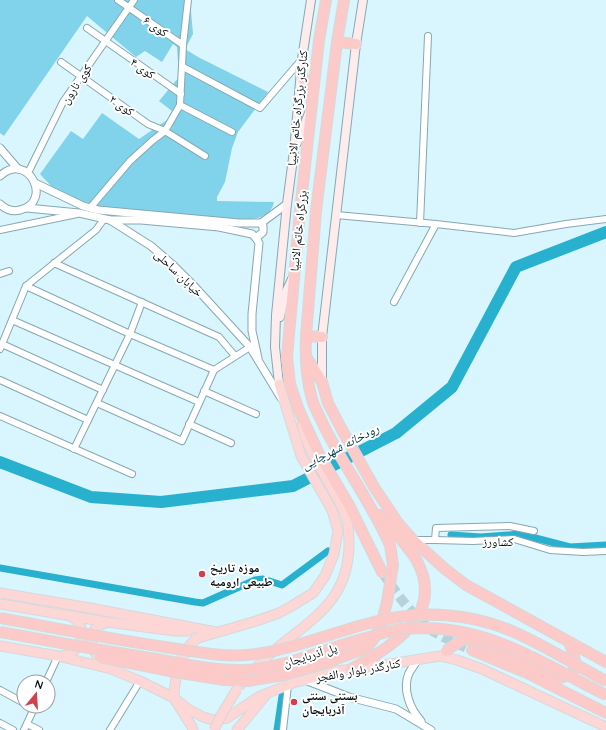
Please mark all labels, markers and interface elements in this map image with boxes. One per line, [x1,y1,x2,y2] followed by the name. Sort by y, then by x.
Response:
[141,12,171,40] street label: کوی ۶
[283,50,312,167] street label: کنارگذر بزرگراه خاتم الانبیا
[128,54,158,82] street label: کوی ۴
[57,61,95,107] street label: کوی نارون
[107,91,137,119] street label: کوی ۲
[286,190,311,272] street label: بزرگراه خاتم الانبیا
[151,246,207,300] street label: خیابان ساحلی
[299,420,382,473] water label: رودخانه شهرچایی
[482,534,513,549] street label: کشاورز
[210,560,273,590] place label: موزه تاریخ طبیعی ارومیه
[197,569,207,579] marker: موزه تاریخ طبیعی ارومیه
[281,640,339,671] street label: پل آذربایجان
[313,655,402,685] street label: کنارگذر بلوار والفجر
[16,674,56,714] north arrow
[33,677,45,692] text: N
[302,688,358,718] place label: بستنی سنتی آذربایجان
[289,697,299,707] marker: بستنی سنتی آذربایجان

